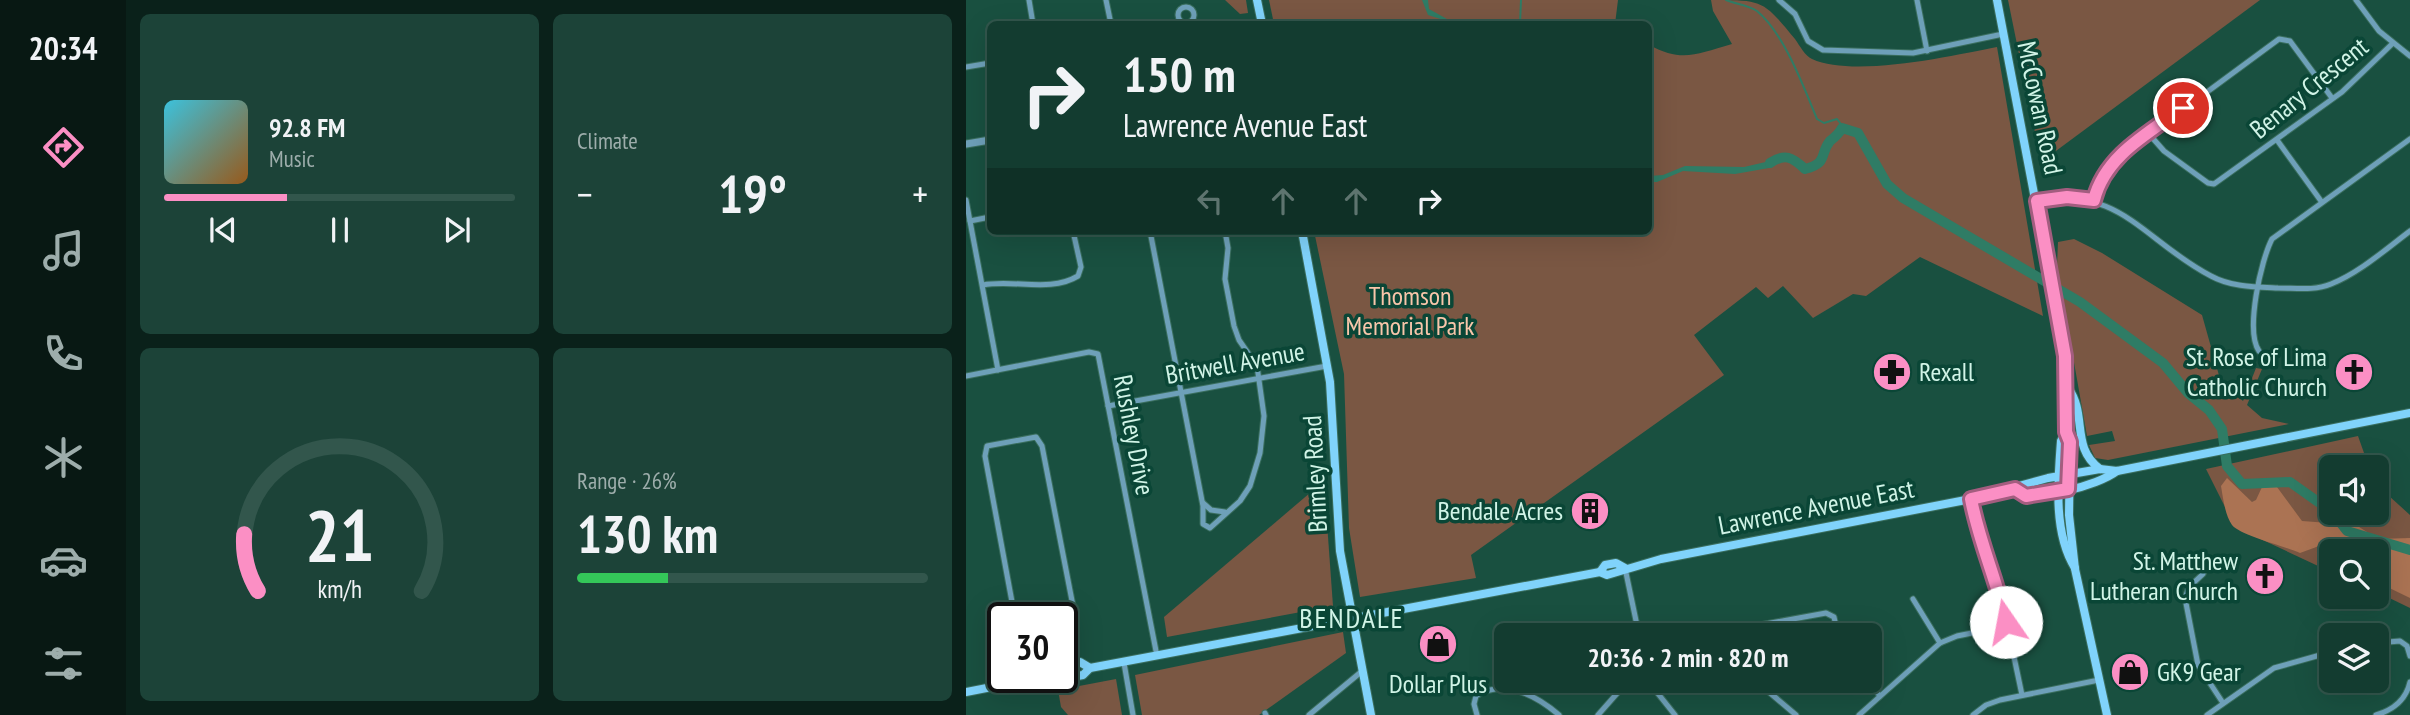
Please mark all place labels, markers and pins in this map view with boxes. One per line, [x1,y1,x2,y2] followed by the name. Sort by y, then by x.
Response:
[2153,78,2213,138] pin
[2186,340,2327,403] place label: St. Rose of Lima Catholic Church
[1871,351,1913,393] pharmacy icon: Rexall
[2333,351,2375,393] church icon: St. Rose of Lima Catholic Church
[1919,355,1974,388] place label: Rexall
[1569,490,1611,532] building icon: Bendale Acres
[1437,494,1563,527] place label: Bendale Acres
[2090,544,2239,607] place label: St. Matthew Lutheran Church
[2244,555,2286,597] church icon: St. Matthew Lutheran Church
[1417,623,1459,665] shop icon: Dollar Plus
[2109,651,2151,693] shop icon: GK9 Gear
[2157,655,2241,688] place label: GK9 Gear
[1389,667,1487,700] place label: Dollar Plus

